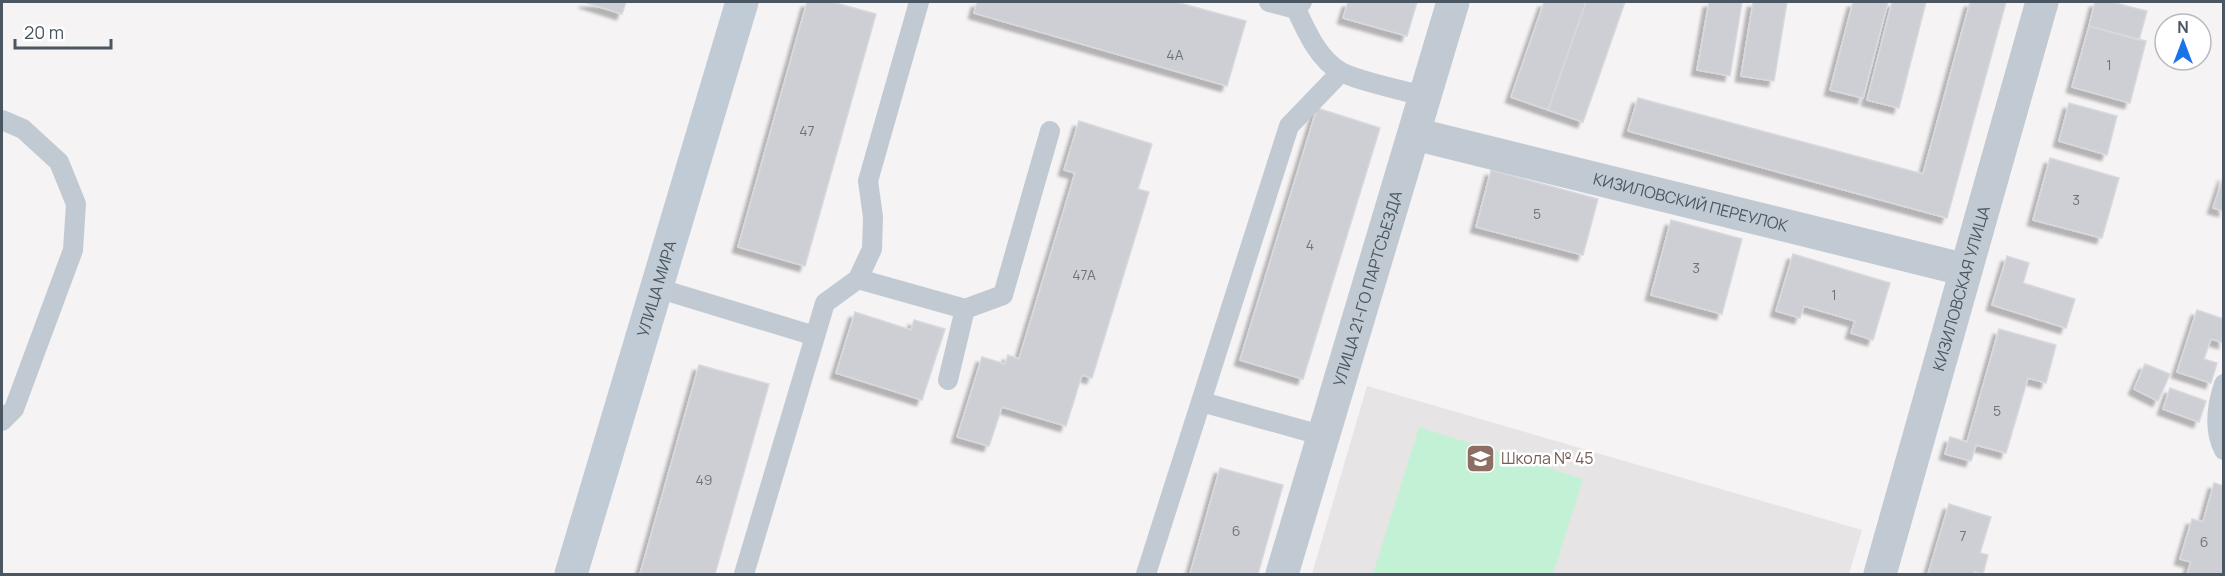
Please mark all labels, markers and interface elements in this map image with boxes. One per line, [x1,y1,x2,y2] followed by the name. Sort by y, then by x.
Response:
[15,12,111,50] scale bar
[2153,12,2213,72] north arrow
[2177,16,2189,38] text: N
[24,20,64,44] text: 20 m
[1166,45,1184,64] house number: 4А
[2106,55,2112,74] house number: 1
[799,121,815,140] house number: 47
[1591,167,1791,237] street label: КИЗИЛОВСКИЙ ПЕРЕУЛОК
[1328,188,1407,389] street label: УЛИЦА 21-ГО ПАРТСЪЕЗДА
[2072,190,2080,209] house number: 3
[1927,203,1995,373] street label: КИЗИЛОВСКАЯ УЛИЦА
[1533,204,1541,223] house number: 5
[1306,235,1314,254] house number: 4
[632,238,681,339] street label: УЛИЦА МИРА
[1692,258,1700,277] house number: 3
[1072,265,1096,284] house number: 47А
[1831,285,1837,304] house number: 1
[1993,401,2001,420] house number: 5
[1464,442,1496,474] school or university icon: Школа № 45
[1501,447,1594,469] place label: Школа № 45
[696,470,712,489] house number: 49
[1232,521,1240,540] house number: 6
[1959,526,1967,545] house number: 7
[2200,532,2208,551] house number: 6

